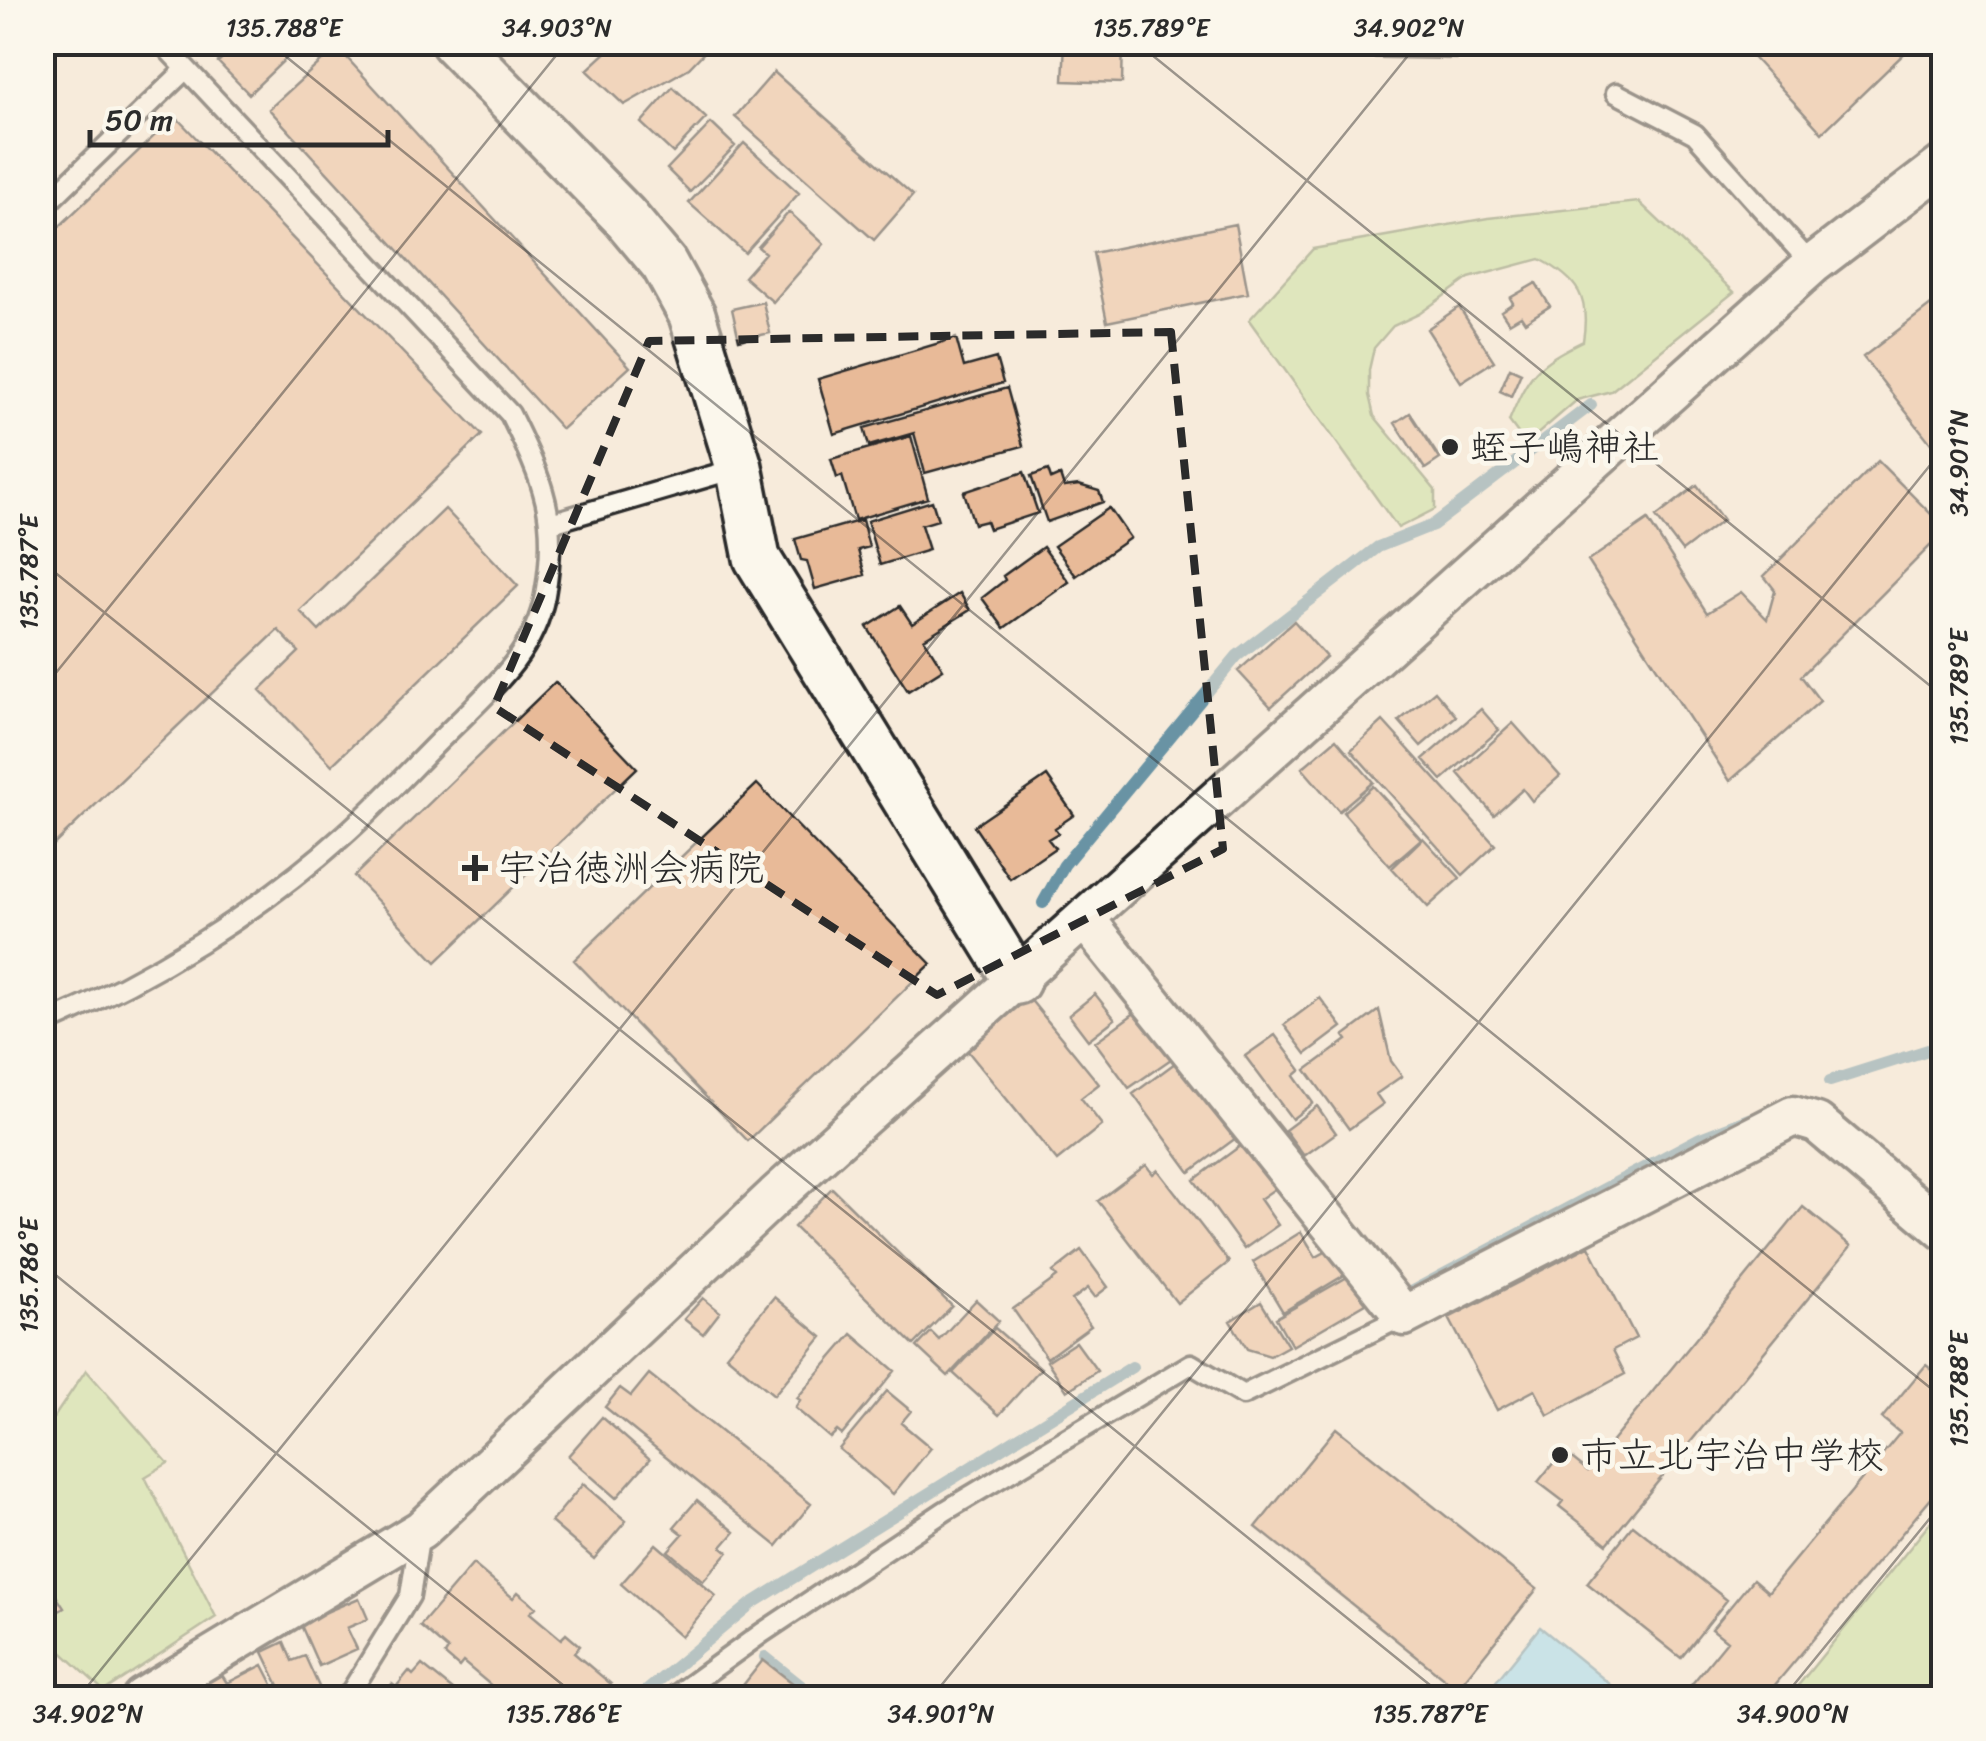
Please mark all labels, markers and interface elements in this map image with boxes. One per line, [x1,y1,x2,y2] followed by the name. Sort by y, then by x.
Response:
[226,5,344,50] text: 135.788°E
[502,5,613,50] text: 34.903°N
[1093,5,1211,50] text: 135.789°E
[1354,5,1465,50] text: 34.902°N
[90,85,388,147] scale bar
[105,93,173,147] text: 50 m
[1936,409,1981,516] text: 34.901°N
[1470,414,1660,481] place label: 蛭子嶋神社
[1439,436,1461,458] marker: 蛭子嶋神社
[6,512,51,630] text: 135.787°E
[1936,627,1981,745] text: 135.789°E
[498,835,764,902] place label: 宇治徳洲会病院
[462,855,488,881] marker: 宇治徳洲会病院
[6,1215,51,1333] text: 135.786°E
[1936,1329,1981,1447] text: 135.788°E
[1580,1422,1884,1489] place label: 市立北宇治中学校
[1549,1444,1571,1466] marker: 市立北宇治中学校
[33,1691,144,1736] text: 34.902°N
[505,1691,623,1736] text: 135.786°E
[888,1691,995,1736] text: 34.901°N
[1372,1691,1490,1736] text: 135.787°E
[1737,1691,1850,1736] text: 34.900°N

